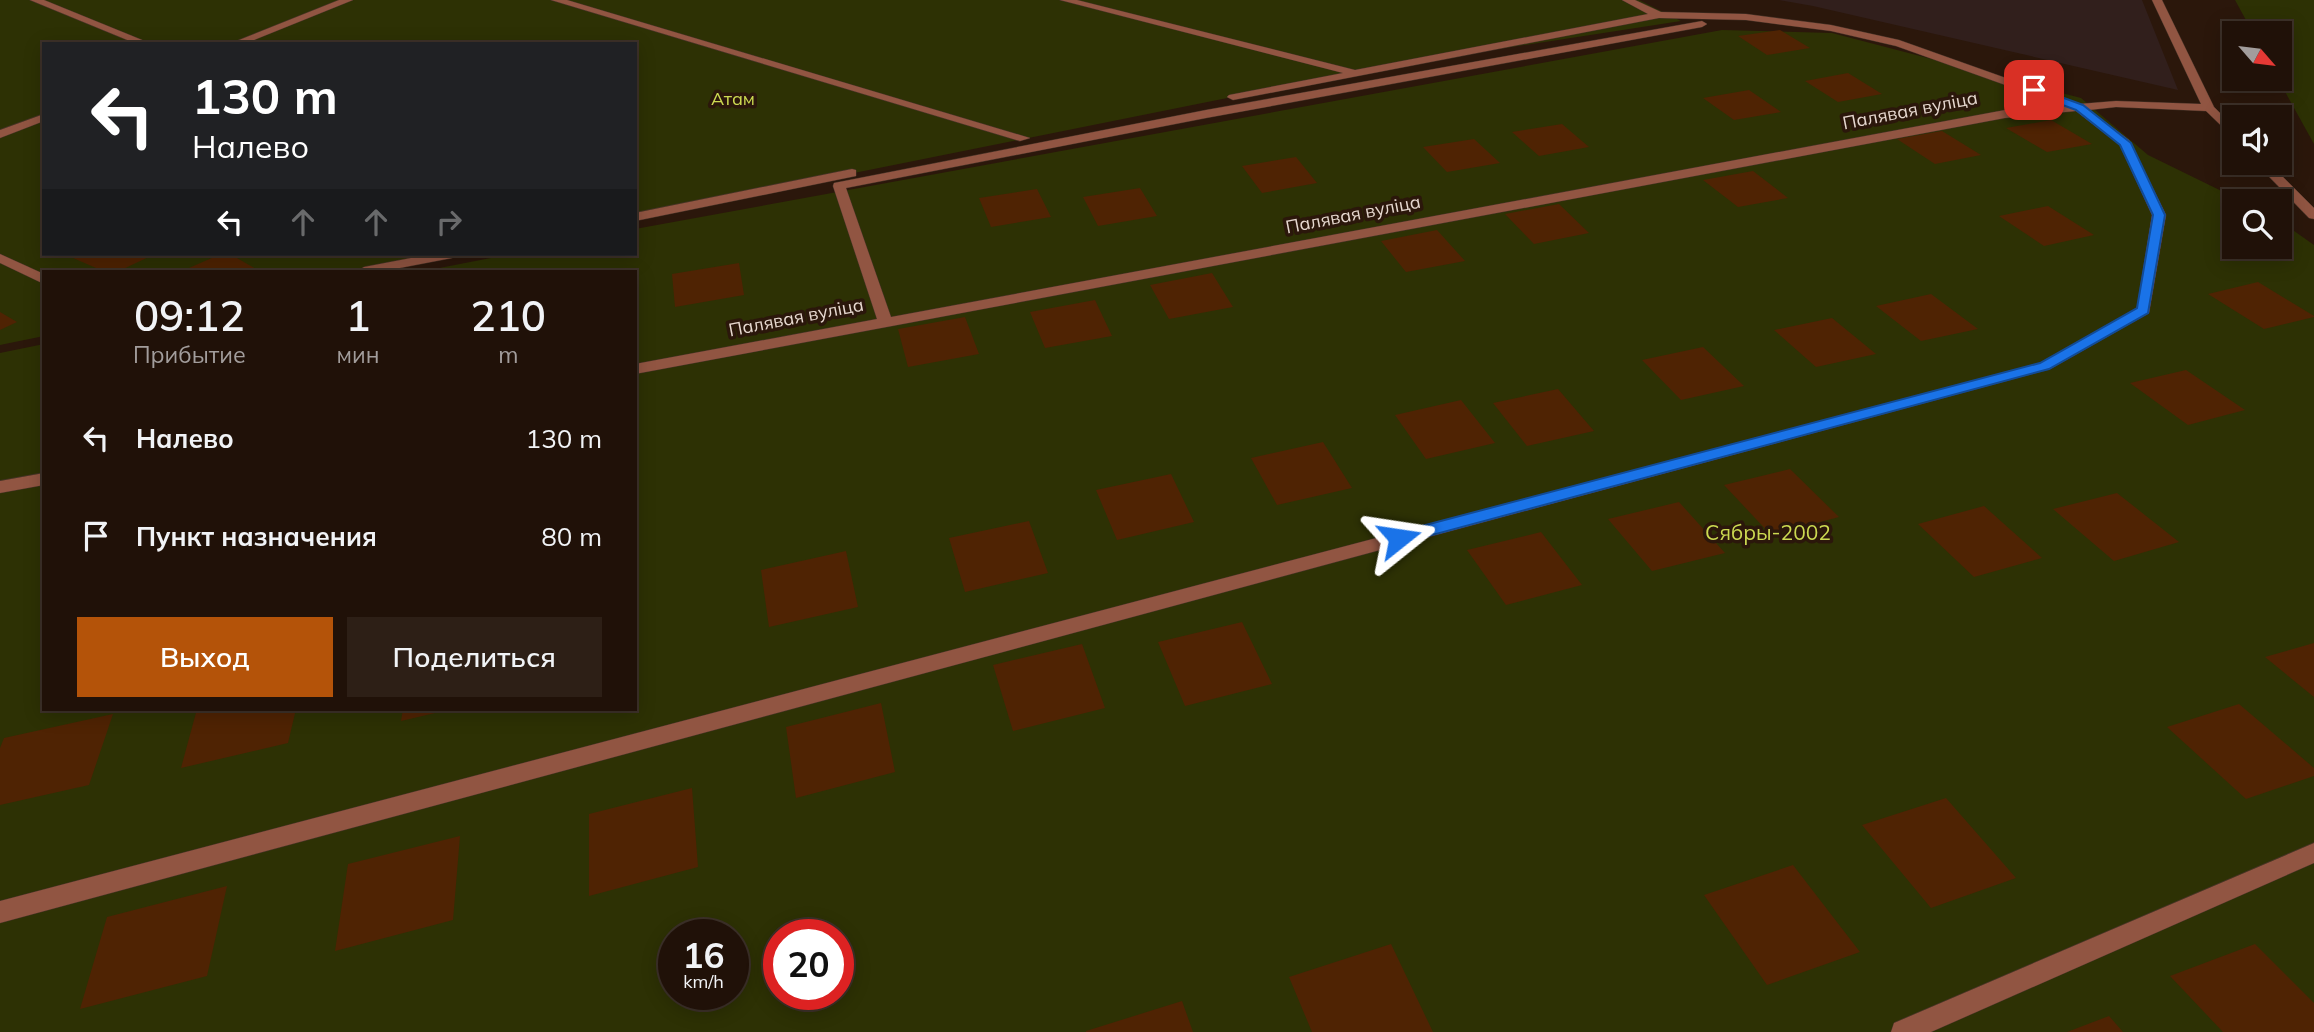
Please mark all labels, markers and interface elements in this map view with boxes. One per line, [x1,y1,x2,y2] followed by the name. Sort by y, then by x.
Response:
[2222,21,2292,91] north arrow
[2222,21,2292,259] map controls
[2004,60,2064,120] pin
[192,65,338,126] text: 130 m
[77,70,168,161] icon: left
[2015,71,2053,109] icon: arrive
[1841,86,1979,134] street label: Палявая вуліца
[711,87,755,110] park label: Атам
[2222,105,2292,175] button: sound
[192,126,309,166] text: Налево
[2222,189,2292,259] button: search
[1284,190,1422,238] street label: Палявая вуліца
[211,203,249,241] icon: left
[284,203,322,241] icon: ahead
[357,203,395,241] icon: ahead
[430,203,468,241] icon: right
[134,289,245,342] text: 09:12
[345,289,371,342] text: 1
[470,289,546,342] text: 210
[727,293,865,341] street label: Палявая вуліца
[133,340,246,369] text: Прибытие
[337,340,380,369] text: мин
[498,340,518,369] text: m
[77,419,115,457] icon: left
[136,422,234,455] text: Налево
[526,422,602,455] text: 130 m
[1362,501,1436,575] position arrow
[77,517,115,555] icon: arrive
[1705,519,1831,545] park label: Сябры-2002
[136,520,377,553] text: Пункт назначения
[541,520,602,553] text: 80 m
[77,617,333,697] button: Выход
[347,617,602,697] button: Поделиться
[763,919,854,1010] speed limit sign: 20
[682,933,725,977] text: 16
[683,970,724,993] text: km/h

